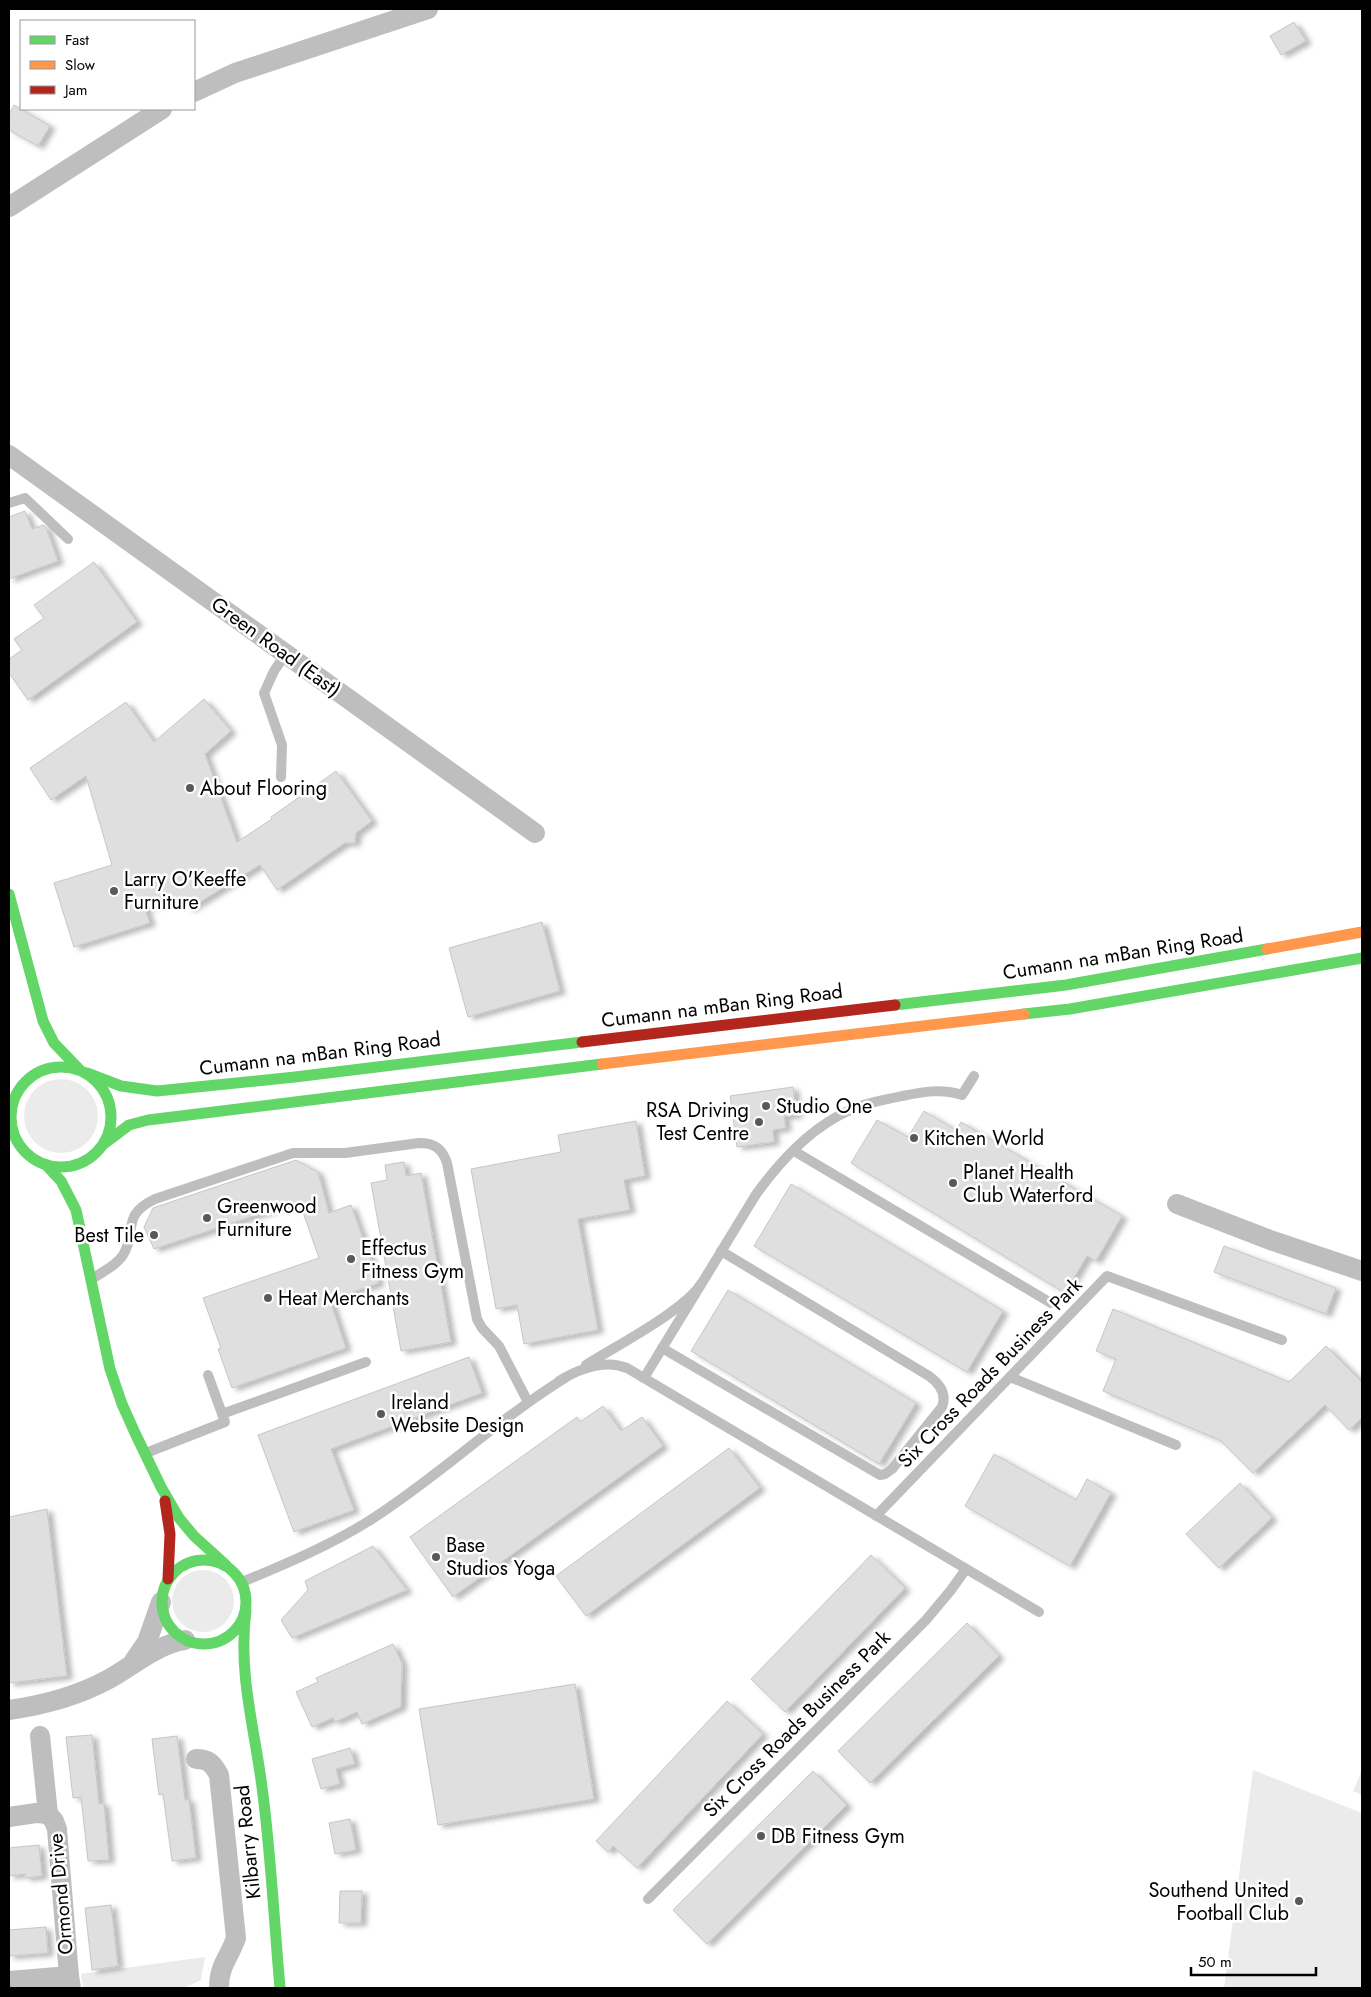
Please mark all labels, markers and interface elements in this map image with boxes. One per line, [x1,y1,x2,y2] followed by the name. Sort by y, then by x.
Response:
[20,20,195,110] legend
[65,29,89,51] text: Fast
[65,54,96,76] text: Slow
[63,79,88,101] text: Jam
[205,590,347,704] street label: Green Road (East)
[200,774,327,803] place label: About Flooring
[184,782,196,794] marker: About Flooring
[124,865,246,917] place label: Larry O'Keeffe Furniture
[108,885,120,897] marker: Larry O'Keeffe Furniture
[1001,921,1245,987] street label: Cumann na mBan Ring Road
[600,977,844,1035] street label: Cumann na mBan Ring Road
[198,1025,442,1083] street label: Cumann na mBan Ring Road
[776,1092,872,1121] place label: Studio One
[646,1096,749,1148] place label: RSA Driving Test Centre
[760,1100,772,1112] marker: Studio One
[753,1116,765,1128] marker: RSA Driving Test Centre
[924,1124,1044,1153] place label: Kitchen World
[908,1132,920,1144] marker: Kitchen World
[963,1158,1093,1210] place label: Planet Health Club Waterford
[947,1177,959,1189] marker: Planet Health Club Waterford
[217,1192,317,1244] place label: Greenwood Furniture
[201,1212,213,1224] marker: Greenwood Furniture
[74,1221,144,1250] place label: Best Tile
[148,1229,160,1241] marker: Best Tile
[361,1234,464,1286] place label: Effectus Fitness Gym
[345,1253,357,1265] marker: Effectus Fitness Gym
[891,1271,1089,1475] street label: Six Cross Roads Business Park
[278,1284,409,1313] place label: Heat Merchants
[262,1292,274,1304] marker: Heat Merchants
[391,1388,524,1440] place label: Ireland Website Design
[375,1408,387,1420] marker: Ireland Website Design
[446,1531,555,1583] place label: Base Studios Yoga
[430,1551,442,1563] marker: Base Studios Yoga
[697,1624,897,1824] street label: Six Cross Roads Business Park
[228,1784,268,1900] street label: Kilbarry Road
[771,1822,905,1851] place label: DB Fitness Gym
[755,1830,767,1842] marker: DB Fitness Gym
[41,1832,81,1956] street label: Ormond Drive
[1148,1876,1289,1928] place label: Southend United Football Club
[1293,1895,1305,1907] marker: Southend United Football Club
[1191,1944,1316,1976] scale bar
[1198,1951,1232,1973] text: 50 m

